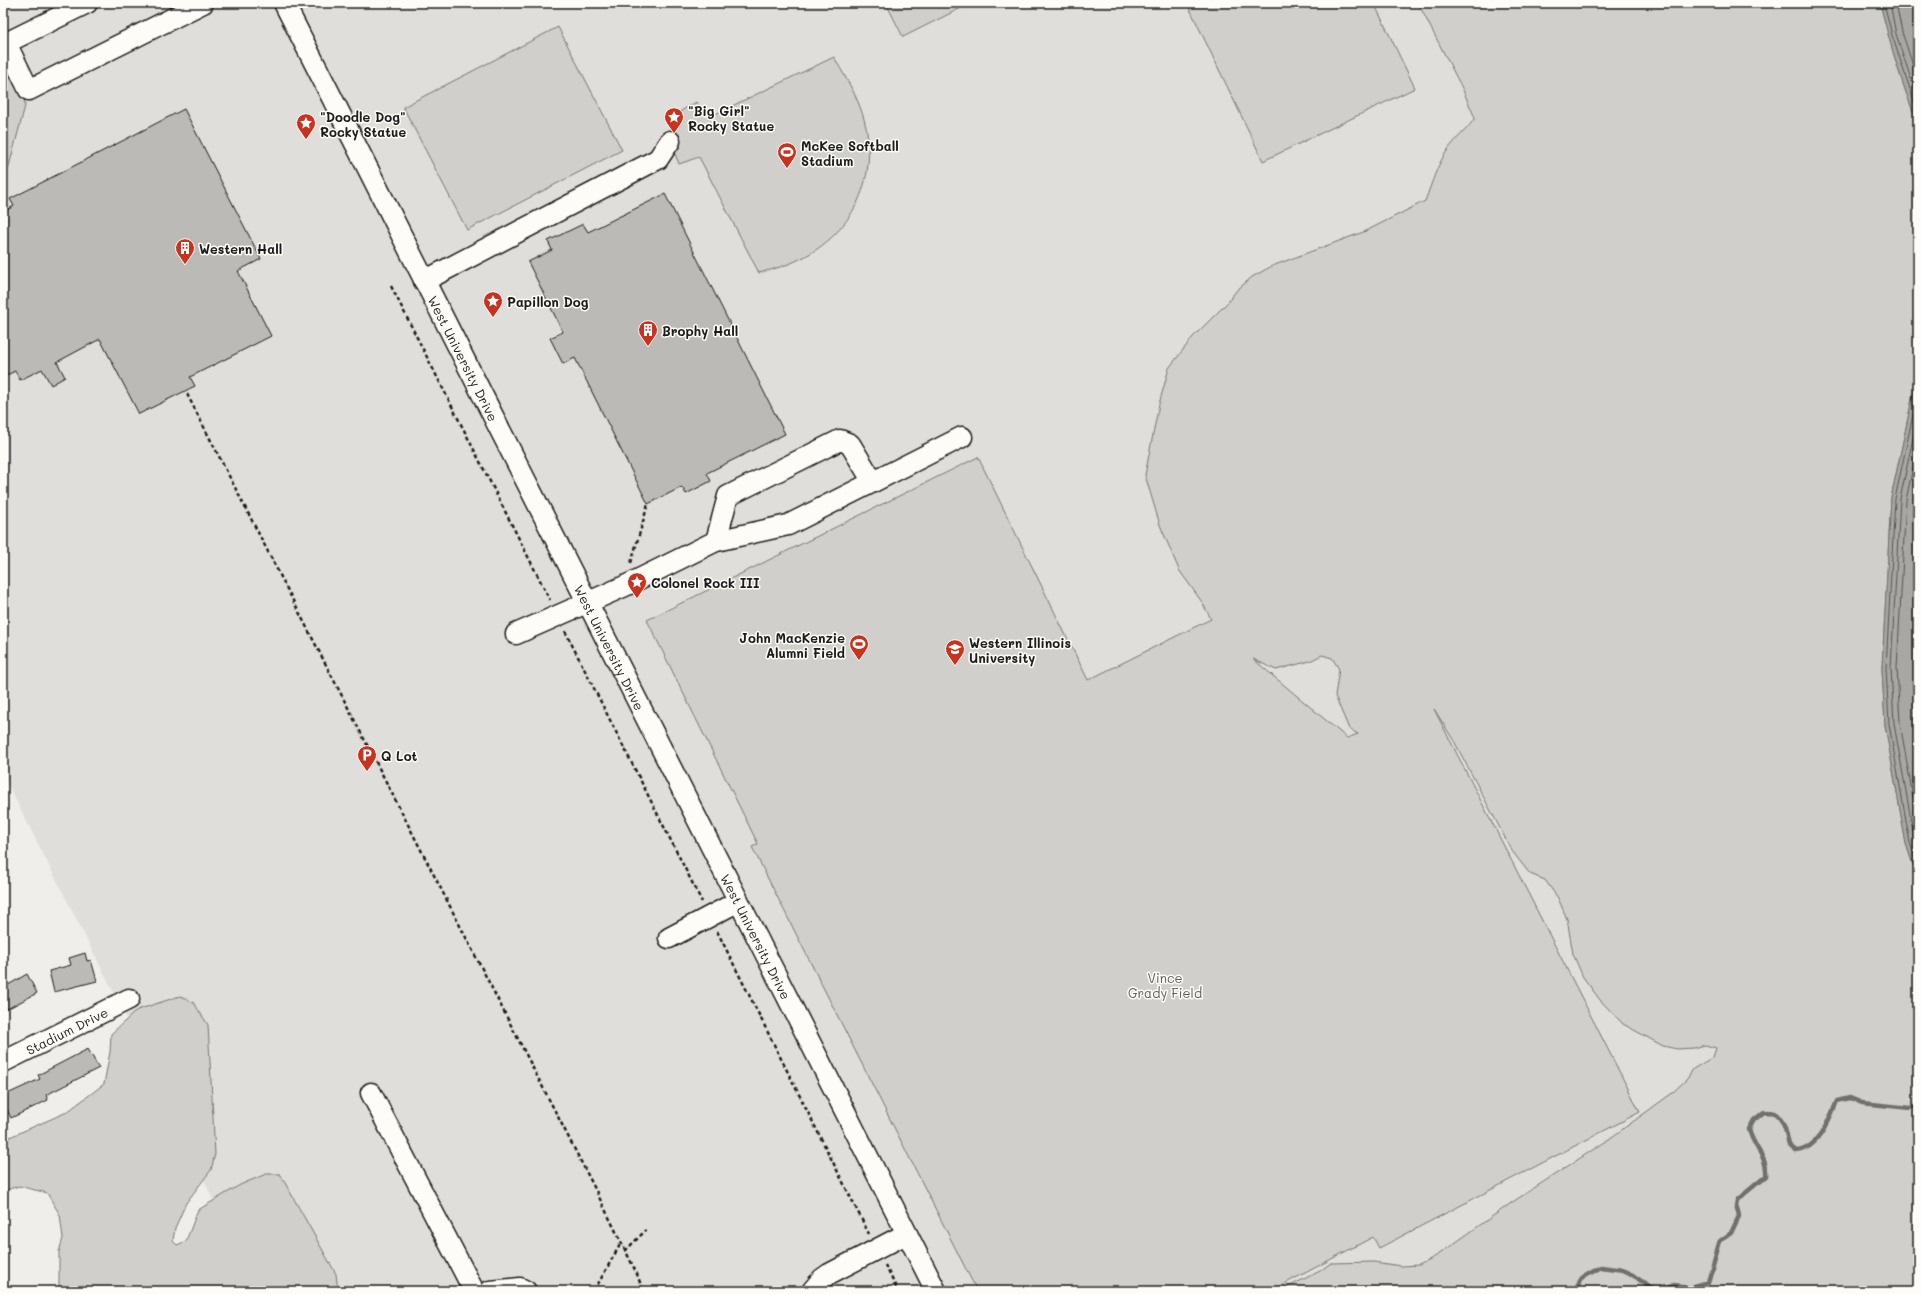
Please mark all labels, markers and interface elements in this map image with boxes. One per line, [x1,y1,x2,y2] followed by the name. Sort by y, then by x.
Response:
[688,102,775,135] place label: "Big Girl" Rocky Statue
[663,106,685,134] place icon: "Big Girl" Rocky Statue
[320,108,407,141] place label: "Doodle Dog" Rocky Statue
[295,112,317,140] place icon: "Doodle Dog" Rocky Statue
[801,137,899,169] place label: McKee Softball Stadium
[776,141,798,169] sports icon: McKee Softball Stadium
[174,237,196,265] building icon: Western Hall
[199,240,282,257] place label: Western Hall
[482,290,504,318] place icon: Papillon Dog
[425,292,503,424] street label: West University Drive
[507,293,589,310] place label: Papillon Dog
[637,319,659,347] building icon: Brophy Hall
[662,322,738,340] place label: Brophy Hall
[626,571,648,599] place icon: Colonel Rock III
[651,574,760,591] place label: Colonel Rock III
[571,582,649,713] street label: West University Drive
[739,629,845,661] place label: John MacKenzie Alumni Field
[848,633,870,661] sports icon: John MacKenzie Alumni Field
[969,634,1071,667] place label: Western Illinois University
[944,638,966,666] school or university icon: Western Illinois University
[356,744,378,772] parking icon: Q Lot
[381,747,418,764] place label: Q Lot
[718,871,795,1002] street label: West University Drive
[1128,969,1202,1001] park label: Vince Grady Field
[23,1003,110,1058] street label: Stadium Drive

